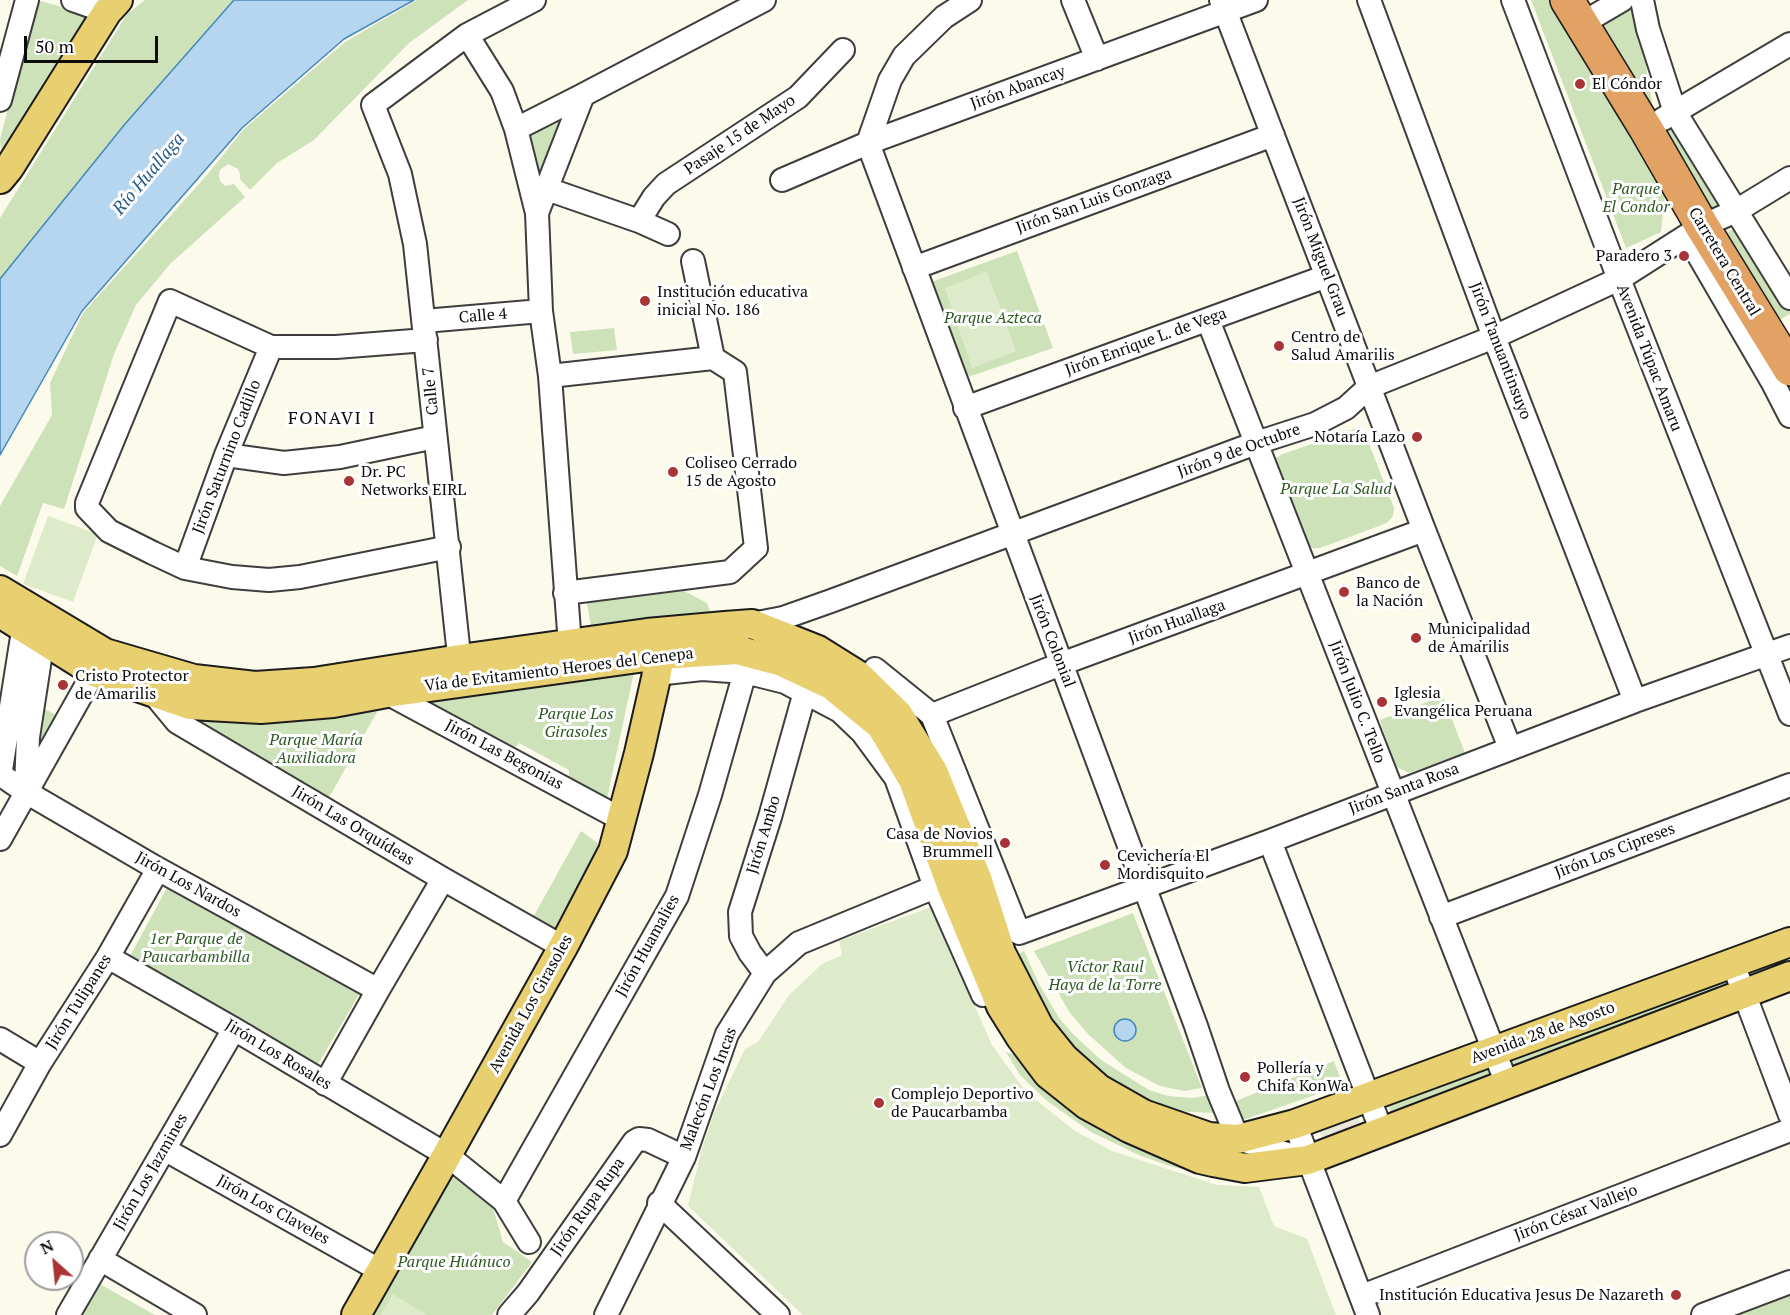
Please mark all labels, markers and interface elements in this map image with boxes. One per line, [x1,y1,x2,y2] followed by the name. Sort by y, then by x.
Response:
[27,24,160,62] scale bar
[35,34,74,58] text: 50 m
[968,62,1068,114] street label: Jirón Abancay
[1592,74,1662,94] place label: El Cóndor
[1573,77,1587,91] marker: El Cóndor
[681,91,799,179] street label: Pasaje 15 de Mayo
[109,129,189,219] water label: Río Huallaga
[1014,164,1174,238] street label: Jirón San Luis Gonzaga
[1602,179,1670,217] park label: Parque El Condor
[1288,195,1352,319] street label: Jirón Miguel Grau
[1684,204,1764,320] street label: Carretera Central
[1596,246,1672,266] place label: Paradero 3
[1677,249,1691,263] marker: Paradero 3
[1465,280,1535,422] street label: Jirón Tanuantinsuyo
[657,282,808,320] place label: Institución educativa inicial No. 186
[1612,282,1686,434] street label: Avenida Túpac Amaru
[638,294,652,308] marker: Institución educativa inicial No. 186
[458,304,508,328] street label: Calle 4
[1063,304,1229,380] street label: Jirón Enrique L. de Vega
[944,308,1042,328] park label: Parque Azteca
[1291,327,1395,365] place label: Centro de Salud Amarilis
[1272,339,1286,353] marker: Centro de Salud Amarilis
[419,366,443,416] street label: Calle 7
[189,377,265,537] street label: Jirón Saturnino Cadillo
[288,408,376,430] district label: FONAVI I
[1175,420,1303,482] street label: Jirón 9 de Octubre
[1314,427,1405,447] place label: Notaría Lazo
[1410,430,1424,444] marker: Notaría Lazo
[685,453,797,491] place label: Coliseo Cerrado 15 de Agosto
[361,462,466,500] place label: Dr. PC Networks EIRL
[666,465,680,479] marker: Coliseo Cerrado 15 de Agosto
[342,474,356,488] marker: Dr. PC Networks EIRL
[1280,479,1392,499] park label: Parque La Salud
[1356,573,1423,611] place label: Banco de la Nación
[1337,585,1351,599] marker: Banco de la Nación
[1025,592,1079,690] street label: Jirón Colonial
[1126,596,1228,648] street label: Jirón Huallaga
[1428,619,1530,657] place label: Municipalidad de Amarilis
[1409,631,1423,645] marker: Municipalidad de Amarilis
[1325,638,1389,766] street label: Jirón Julio C. Tello
[423,644,695,696] street label: Vía de Evitamiento Heroes del Cenepa
[75,666,189,704] place label: Cristo Protector de Amarilis
[56,678,70,692] marker: Cristo Protector de Amarilis
[1394,683,1533,721] place label: Iglesia Evangélica Peruana
[1375,695,1389,709] marker: Iglesia Evangélica Peruana
[538,704,614,742] park label: Parque Los Girasoles
[442,716,566,794] street label: Jirón Las Begonias
[269,730,363,768] park label: Parque María Auxiliadora
[1346,759,1462,819] street label: Jirón Santa Rosa
[288,782,418,870] street label: Jirón Las Orquídeas
[743,793,785,877] street label: Jirón Ambo
[1552,819,1678,883] street label: Jirón Los Cipreses
[886,824,993,862] place label: Casa de Novios Brummell
[998,836,1012,850] marker: Casa de Novios Brummell
[1117,846,1210,884] place label: Cevichería El Mordisquito
[132,848,244,922] street label: Jirón Los Nardos
[1098,858,1112,872] marker: Cevichería El Mordisquito
[612,891,684,1001] street label: Jirón Huamalies
[142,929,250,967] park label: 1er Parque de Paucarbambilla
[485,932,577,1076] street label: Avenida Los Girasoles
[42,951,116,1053] street label: Jirón Tulipanes
[1048,957,1162,995] park label: Víctor Raul Haya de la Torre
[1468,998,1618,1068] street label: Avenida 28 de Agosto
[221,1016,335,1094] street label: Jirón Los Rosales
[677,1025,741,1153] street label: Malecón Los Incas
[1257,1058,1349,1096] place label: Pollería y Chifa KonWa
[1238,1070,1252,1084] marker: Pollería y Chifa KonWa
[891,1084,1034,1122] place label: Complejo Deportivo de Paucarbamba
[872,1096,886,1110] marker: Complejo Deportivo de Paucarbamba
[110,1110,192,1234] street label: Jirón Los Jazmines
[547,1154,629,1260] street label: Jirón Rupa Rupa
[213,1171,333,1249] street label: Jirón Los Claveles
[1512,1181,1640,1245] street label: Jirón César Vallejo
[24,1231,84,1291] north arrow
[36,1234,57,1259] text: N
[397,1252,511,1272] park label: Parque Huánuco
[1379,1285,1664,1305] place label: Institución Educativa Jesus De Nazareth
[1669,1288,1683,1302] marker: Institución Educativa Jesus De Nazareth

